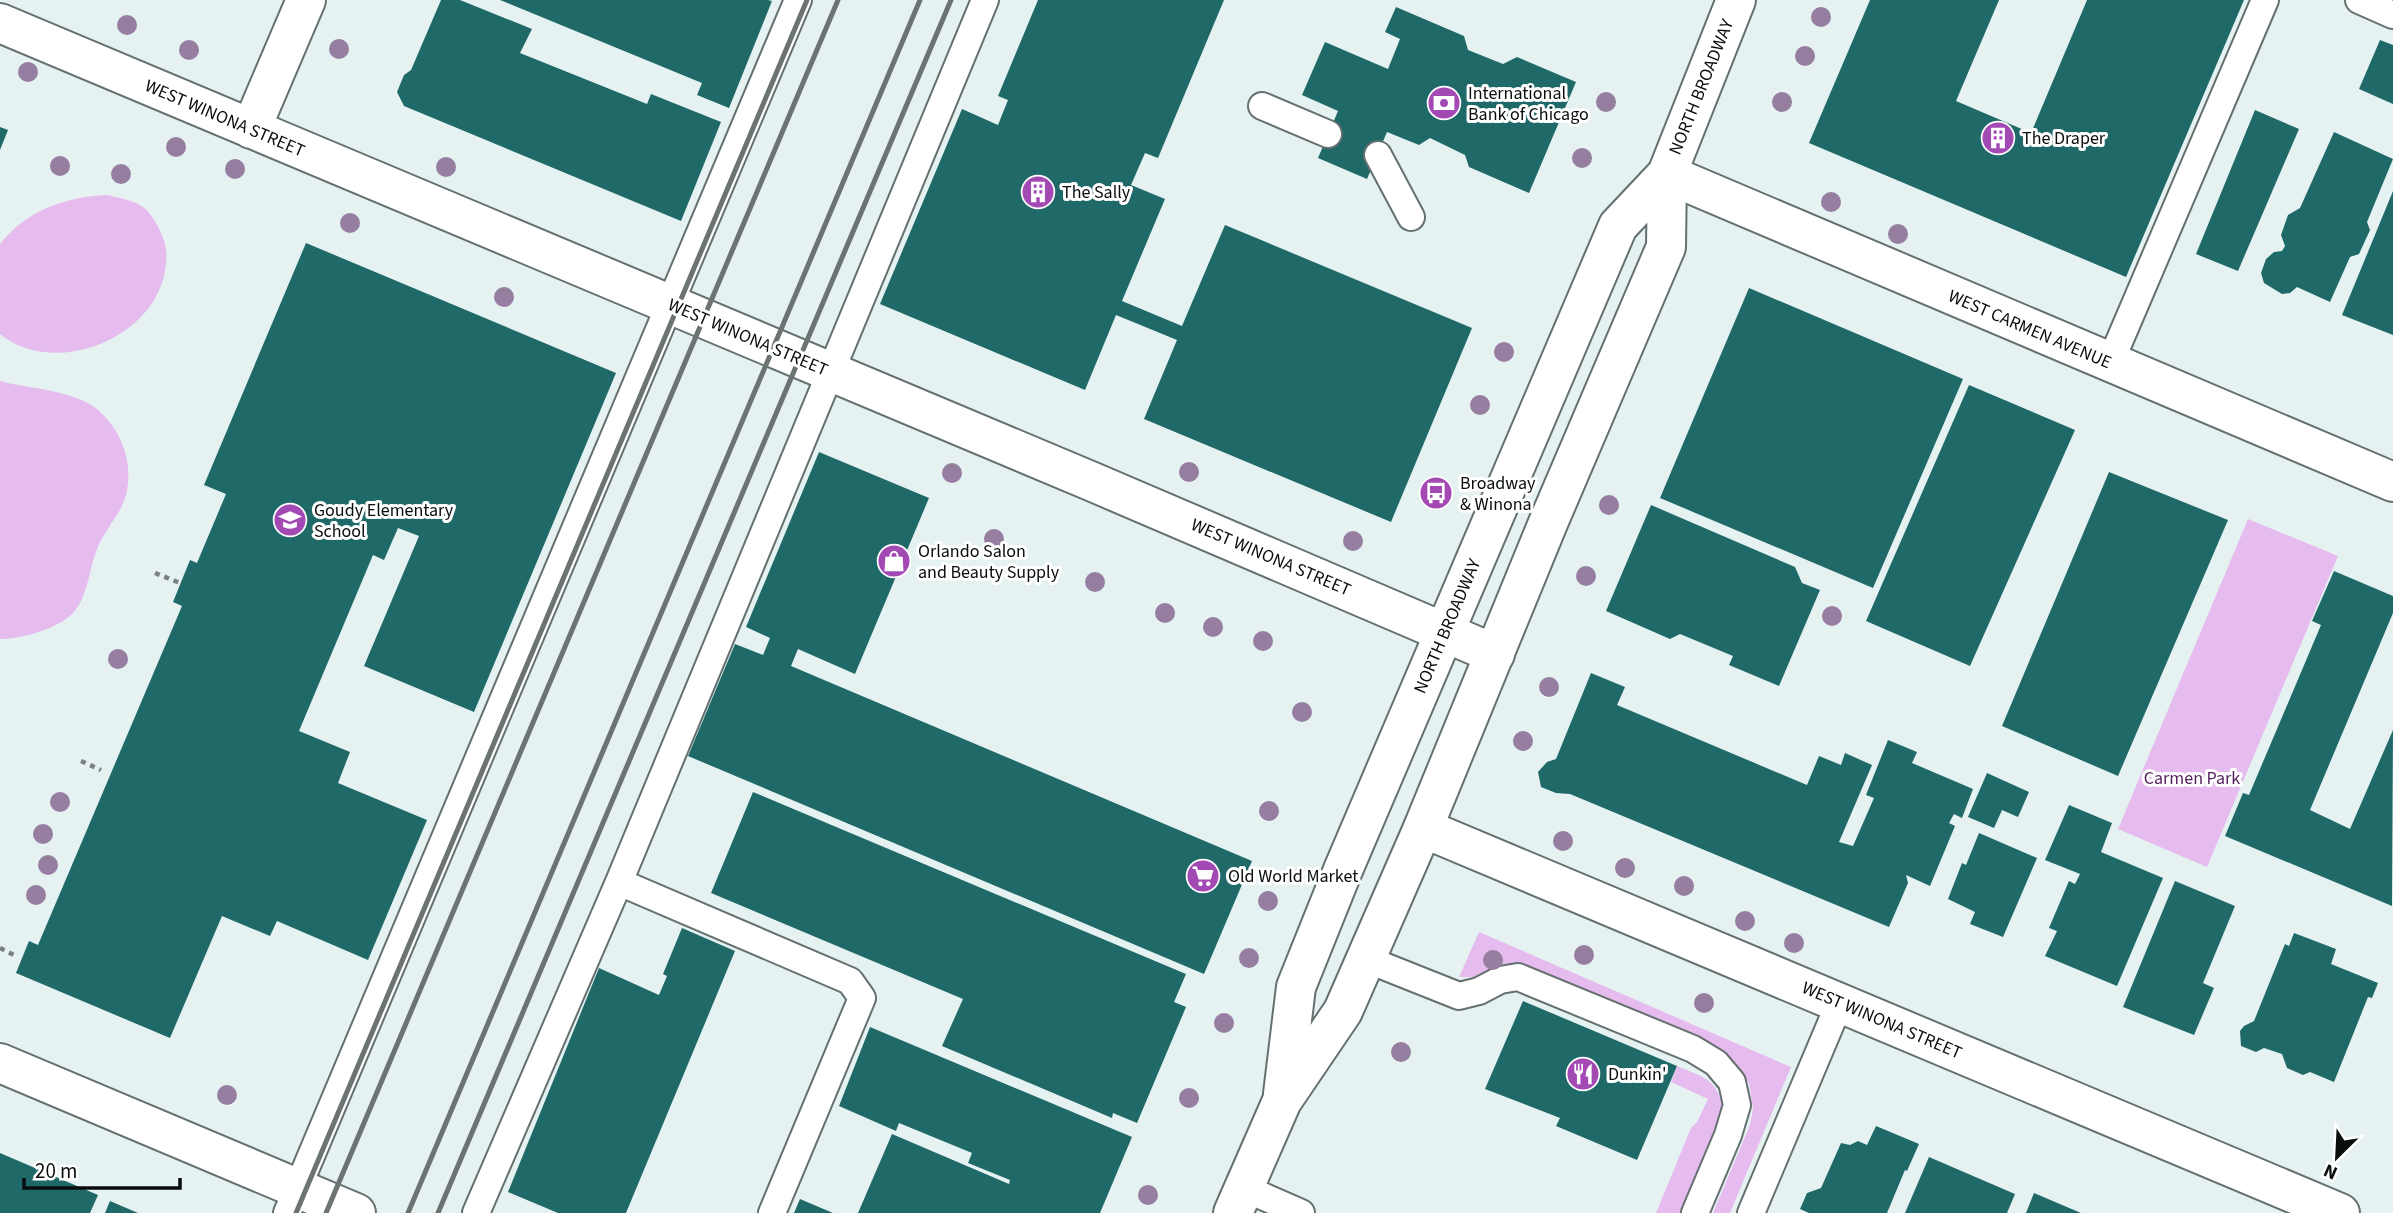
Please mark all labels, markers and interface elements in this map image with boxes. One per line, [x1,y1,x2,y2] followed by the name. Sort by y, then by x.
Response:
[1663,15,1740,159] street label: NORTH BROADWAY
[141,73,309,164] street label: WEST WINONA STREET
[1468,81,1589,127] place label: International Bank of Chicago
[1425,84,1463,122] bank icon: International Bank of Chicago
[1979,119,2017,157] building icon: The Draper
[2022,126,2106,151] place label: The Draper
[1019,173,1057,211] building icon: The Sally
[1062,180,1131,205] place label: The Sally
[1944,284,2115,375] street label: WEST CARMEN AVENUE
[664,292,832,383] street label: WEST WINONA STREET
[1460,471,1536,517] place label: Broadway & Winona
[1417,474,1455,512] bus stop icon: Broadway & Winona
[314,498,454,544] place label: Goudy Elementary School
[271,501,309,539] school or university icon: Goudy Elementary School
[1187,512,1355,603] street label: WEST WINONA STREET
[918,539,1060,585] place label: Orlando Salon and Beauty Supply
[875,542,913,580] shop icon: Orlando Salon and Beauty Supply
[1408,555,1487,697] street label: NORTH BROADWAY
[2144,766,2240,791] park label: Carmen Park
[1184,857,1222,895] supermarket icon: Old World Market
[1228,864,1358,889] place label: Old World Market
[1798,975,1966,1066] street label: WEST WINONA STREET
[1564,1055,1602,1093] restaurant icon: Dunkin'
[1608,1062,1666,1087] place label: Dunkin'
[2302,1122,2372,1192] north arrow
[24,1146,180,1190] scale bar
[35,1156,77,1186] text: 20 m
[2319,1156,2342,1186] text: N

